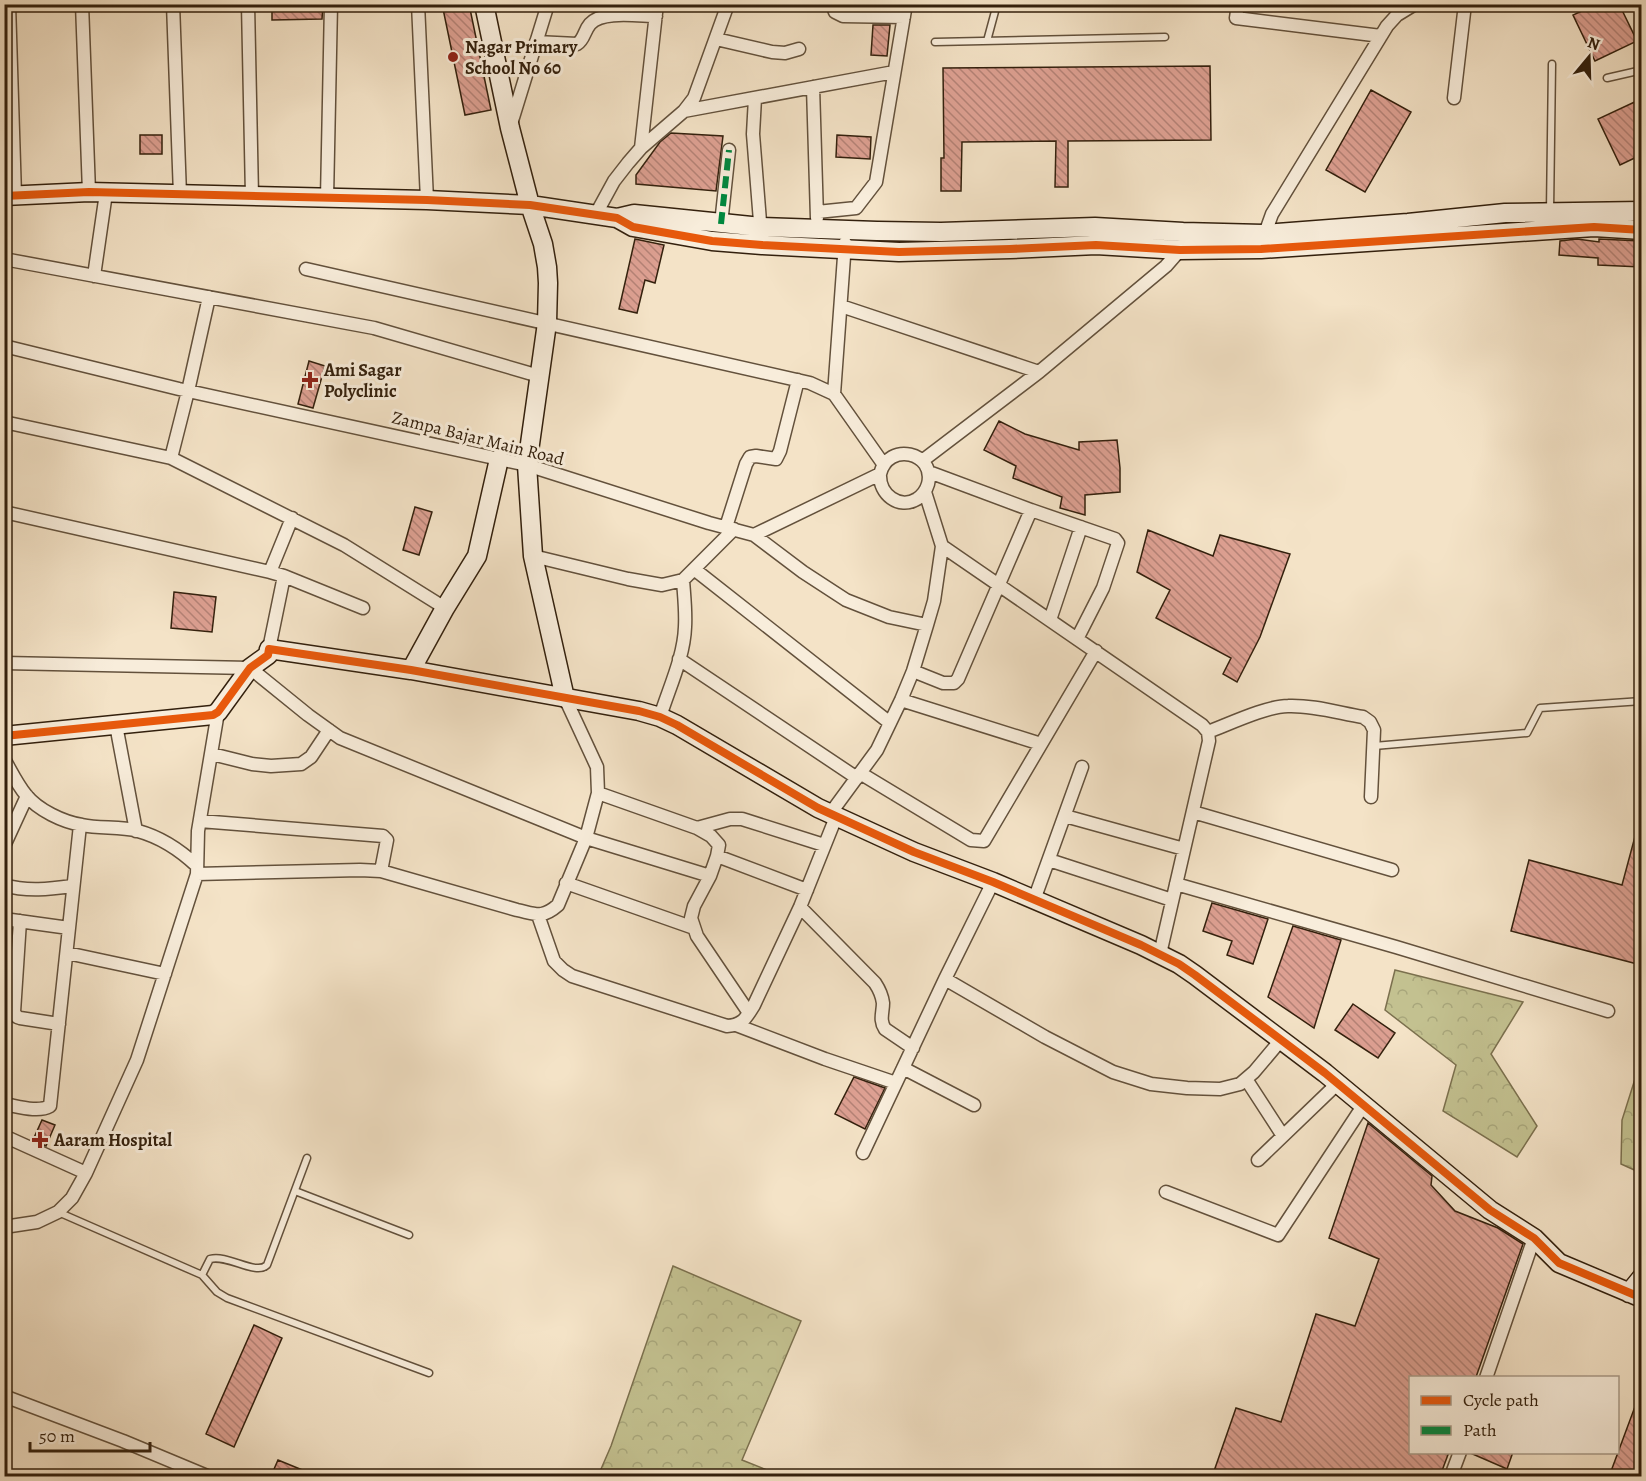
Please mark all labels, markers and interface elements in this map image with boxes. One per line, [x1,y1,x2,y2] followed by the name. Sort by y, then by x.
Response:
[1559,27,1619,87] north arrow
[1584,31,1603,56] text: N
[465,35,578,80] place label: Nagar Primary School No 60
[446,50,460,64] marker: Nagar Primary School No 60
[323,358,402,403] place label: Ami Sagar Polyclinic
[301,371,319,389] marker: Ami Sagar Polyclinic
[389,405,567,471] street label: Zampa Bajar Main Road
[53,1128,172,1152] place label: Aaram Hospital
[31,1131,49,1149] marker: Aaram Hospital
[1409,1376,1619,1454] legend
[1463,1388,1539,1412] text: Cycle path
[30,1415,150,1453] scale bar
[1463,1418,1497,1442] text: Path
[39,1424,75,1448] text: 50 m

